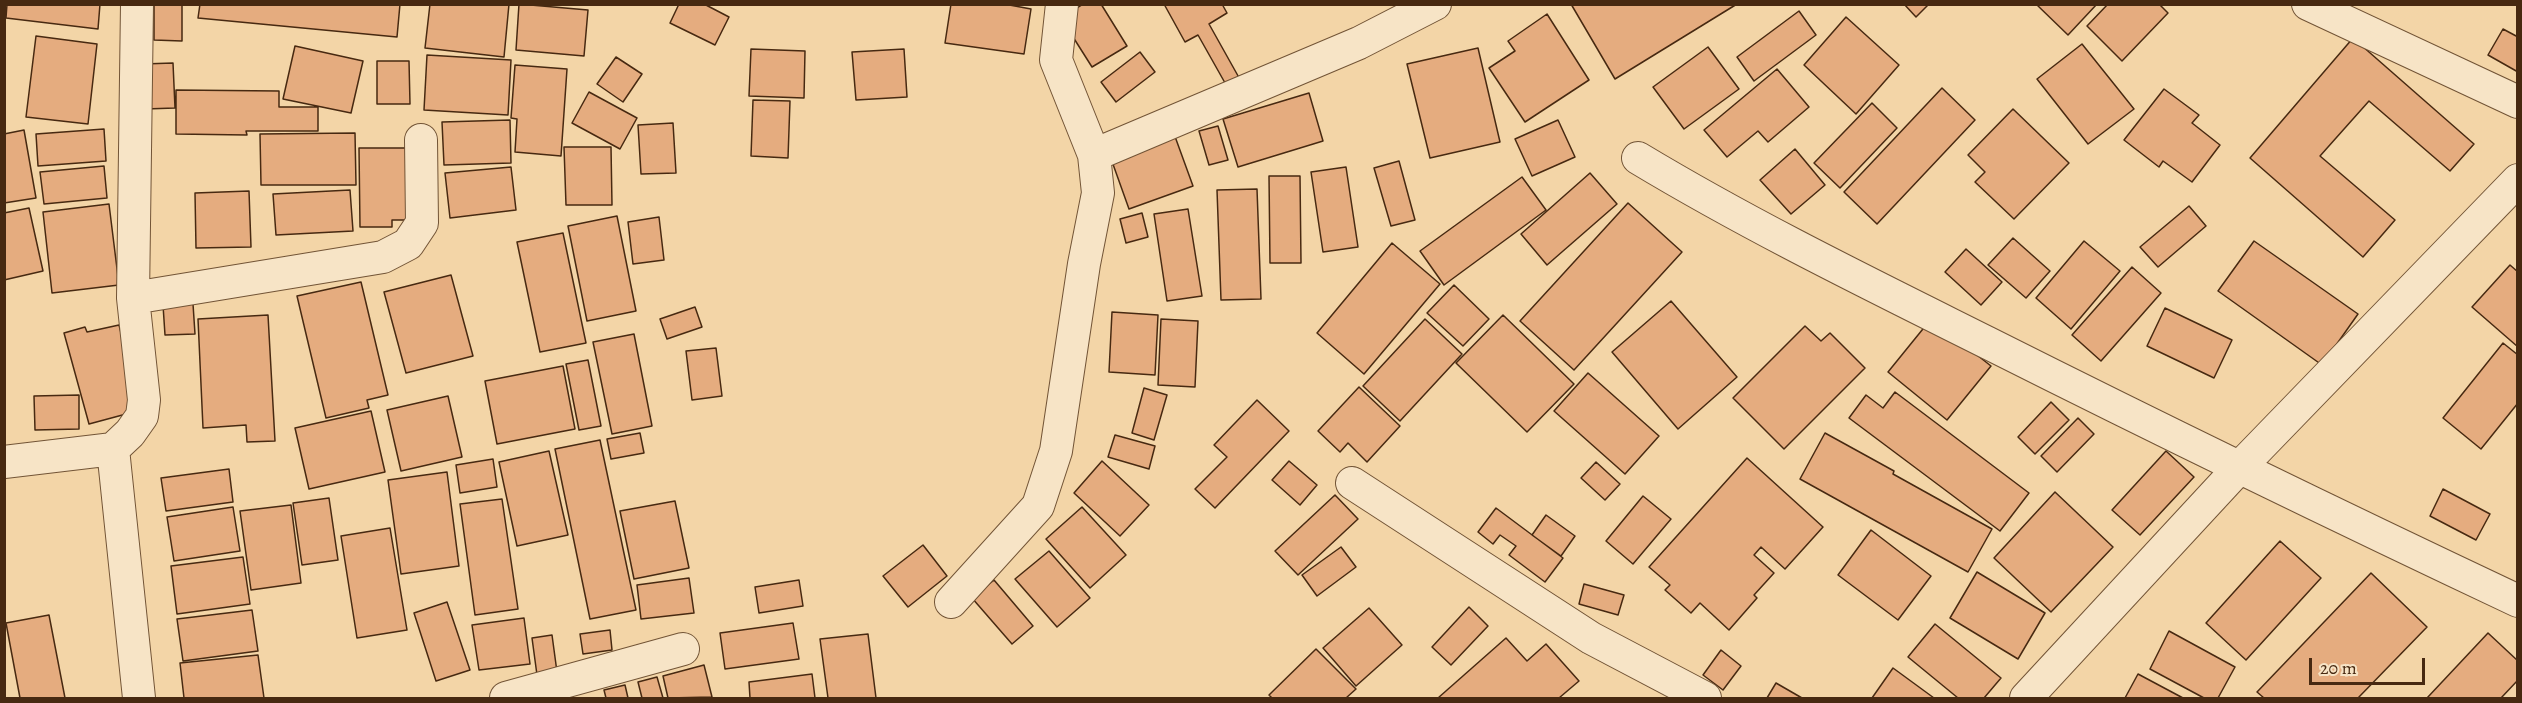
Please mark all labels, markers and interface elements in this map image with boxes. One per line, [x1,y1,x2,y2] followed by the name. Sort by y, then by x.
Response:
[2312,646,2428,684] scale bar
[2320,656,2357,680] text: 20 m

